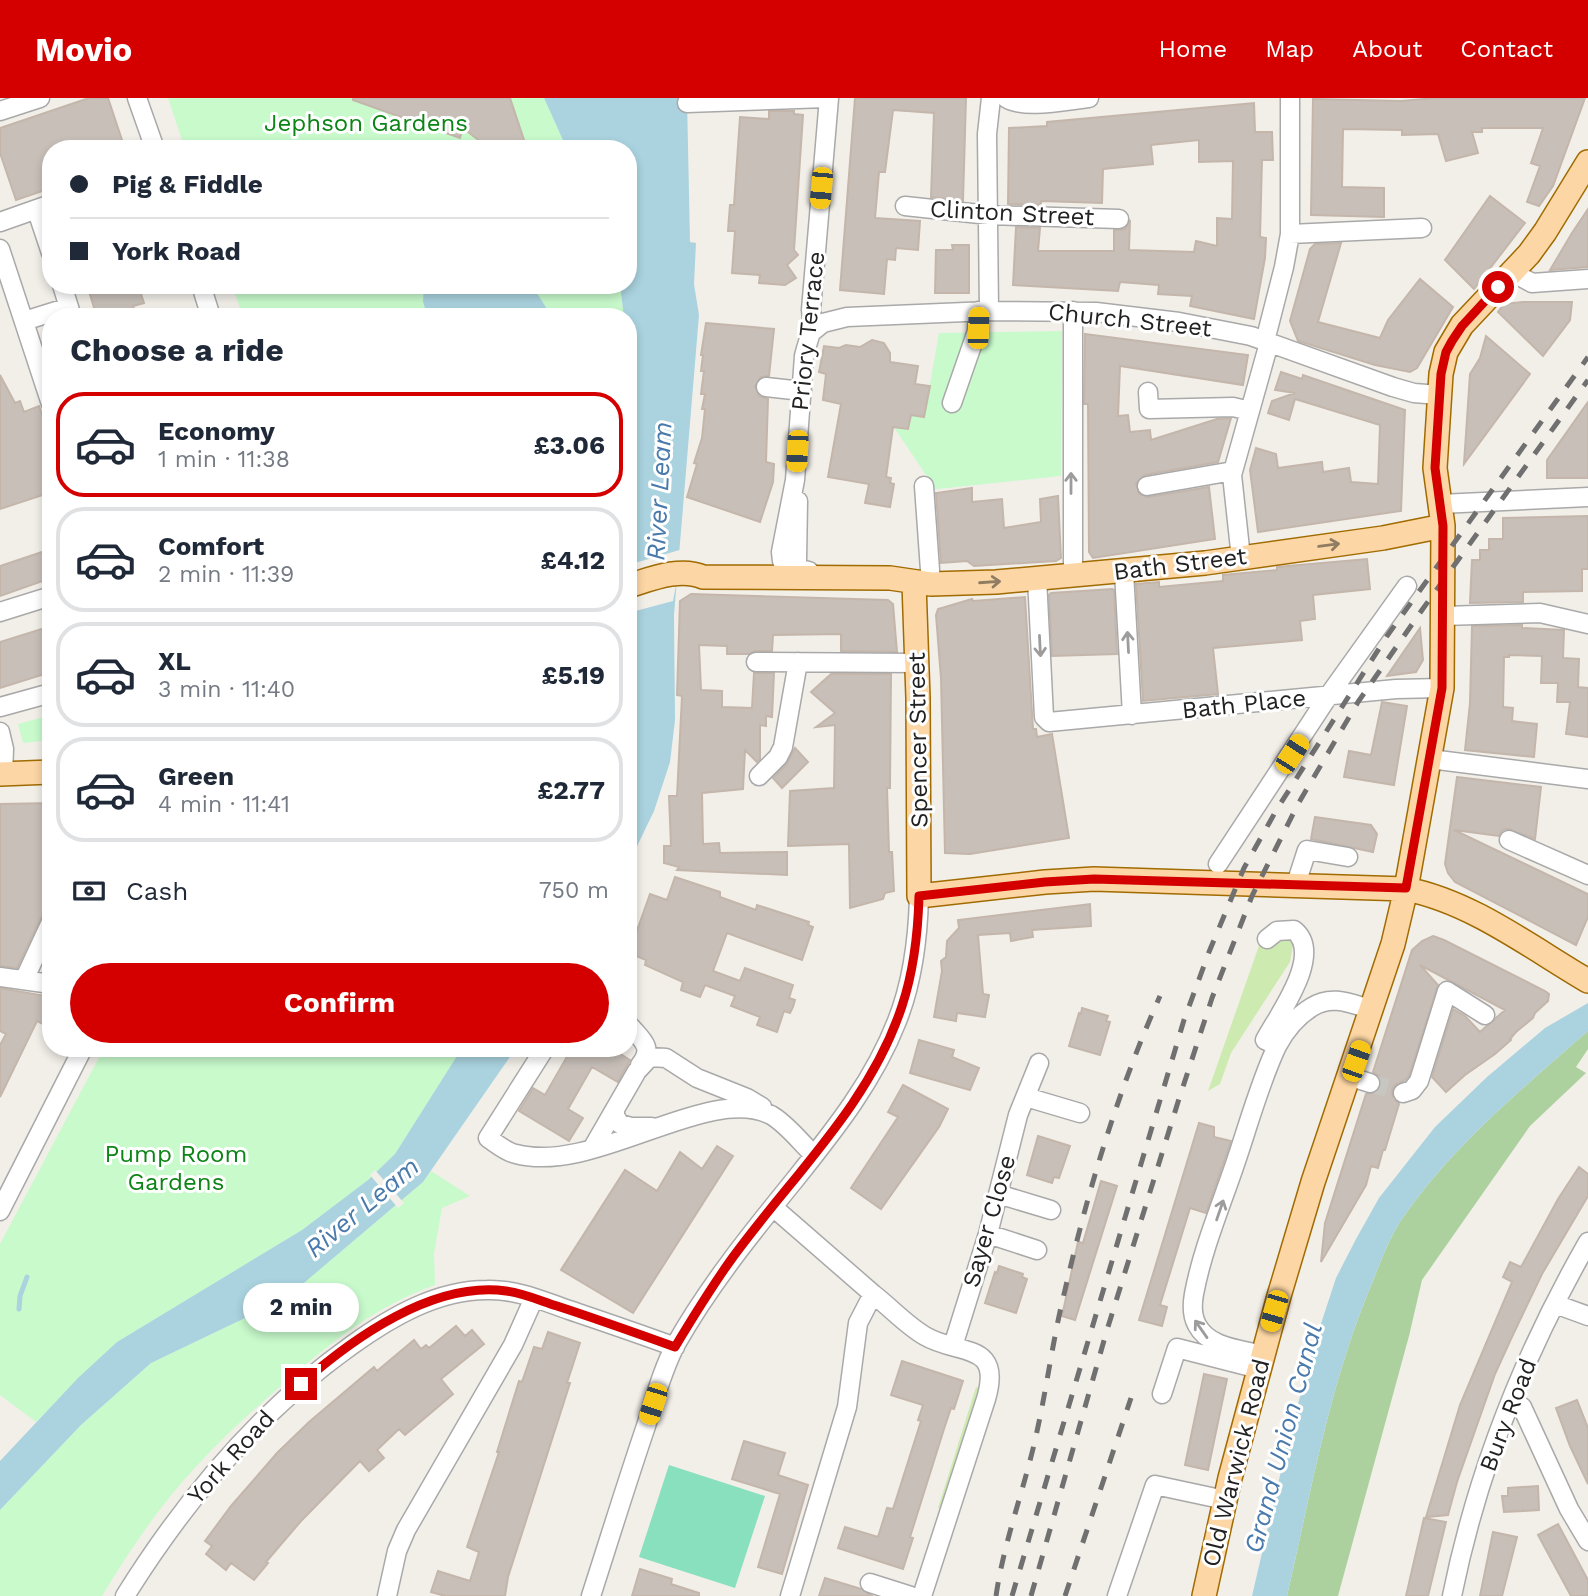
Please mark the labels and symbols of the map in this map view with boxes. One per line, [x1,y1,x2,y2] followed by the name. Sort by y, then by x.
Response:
[264,109,468,137] park label: Jephson Gardens
[809,166,834,210] car
[929,195,1095,231] street label: Clinton Street
[786,250,830,412] street label: Priory Terrace
[1482,271,1514,303] route start
[1047,297,1213,343] street label: Church Street
[967,307,990,349] car
[640,421,678,561] water label: River Leam
[786,429,809,473] car
[1064,471,1078,494] one-way arrow
[1317,538,1340,551] one-way arrow
[1112,542,1248,586] street label: Bath Street
[978,575,1001,588] one-way arrow
[1121,631,1134,654] one-way arrow
[1033,634,1046,657] one-way arrow
[902,652,934,828] street label: Spencer Street
[1181,684,1307,724] street label: Bath Place
[1272,731,1313,777] car
[1340,1038,1373,1084] car
[105,1140,247,1196] park label: Pump Room Gardens
[299,1151,425,1263] water label: River Leam
[957,1152,1021,1290] street label: Sayer Close
[1215,1200,1227,1222] one-way arrow
[243,1282,359,1332] callout: 2 min
[1259,1288,1290,1334] car
[1194,1320,1208,1339] one-way arrow
[1238,1320,1328,1556] water label: Grand Union Canal
[1474,1355,1542,1475] street label: Bury Road
[1197,1356,1275,1570] street label: Old Warwick Road
[285,1368,317,1400] route end
[637,1381,670,1427] car
[182,1405,280,1509] street label: York Road

